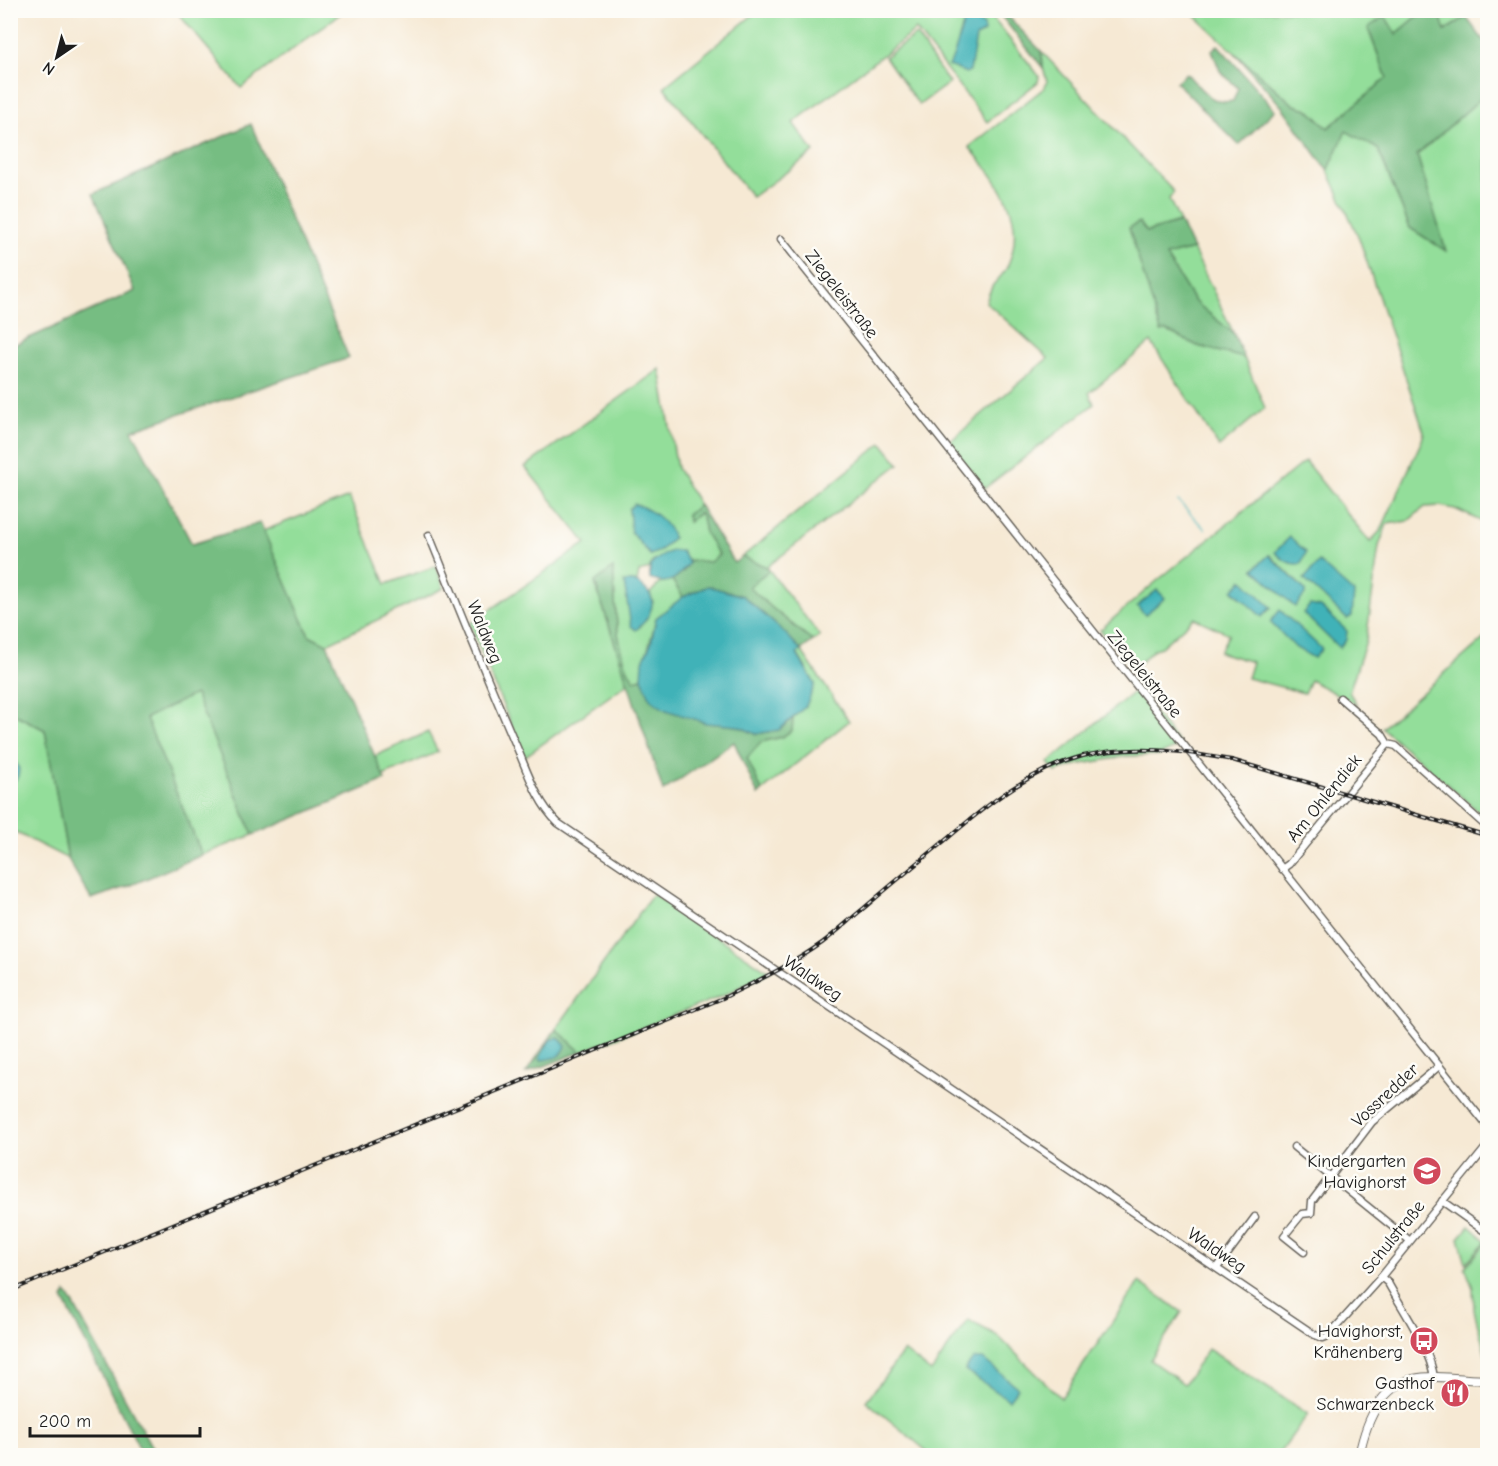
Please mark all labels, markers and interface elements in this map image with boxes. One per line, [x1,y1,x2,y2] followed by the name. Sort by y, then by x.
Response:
[27,27,87,87] north arrow
[40,58,58,79] text: N
[801,246,883,343] street label: Ziegeleistraße
[462,598,507,667] street label: Waldweg
[1103,626,1186,722] street label: Ziegeleistraße
[1283,750,1366,846] street label: Am Ohlendiek
[779,951,846,1006] street label: Waldweg
[1347,1058,1424,1132] street label: Vossredder
[1307,1151,1407,1193] place label: Kindergarten Havighorst
[1411,1155,1443,1187] school or university icon: Kindergarten Havighorst
[1357,1196,1429,1278] street label: Schulstraße
[1183,1223,1250,1278] street label: Waldweg
[1314,1321,1403,1363] place label: Havighorst, Krähenberg
[1408,1325,1440,1357] bus stop icon: Havighorst, Krähenberg
[1316,1373,1435,1415] place label: Gasthof Schwarzenbeck
[1439,1377,1471,1409] restaurant icon: Gasthof Schwarzenbeck
[30,1400,200,1438] scale bar
[39,1411,91,1432] text: 200 m

